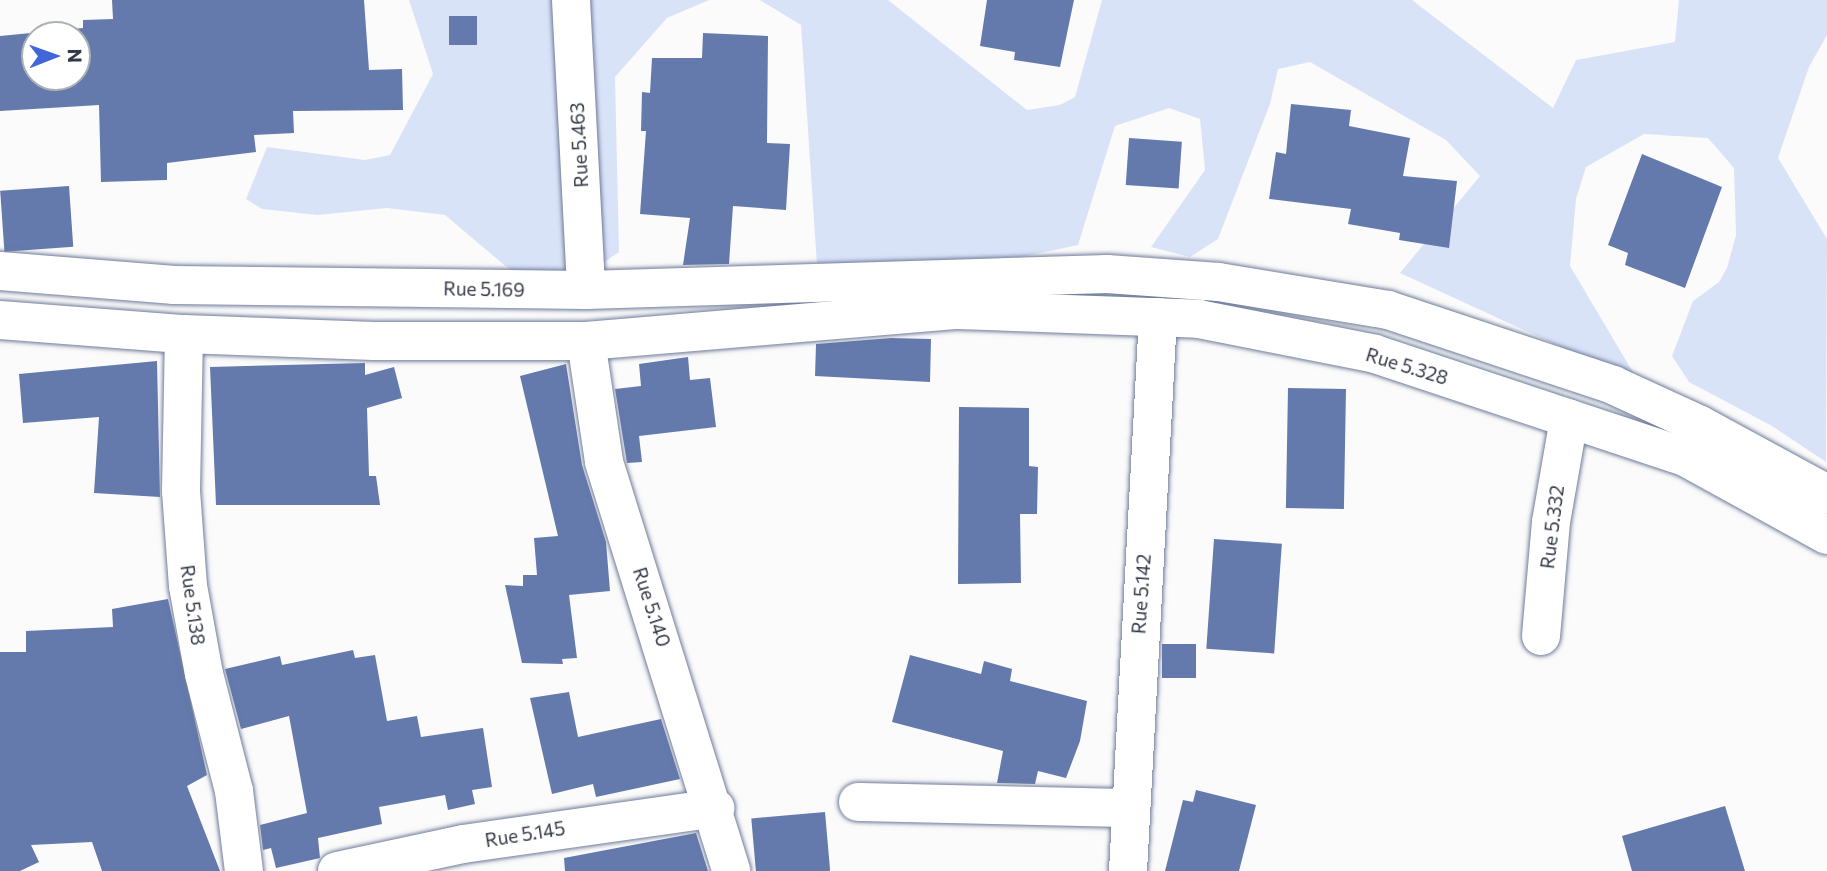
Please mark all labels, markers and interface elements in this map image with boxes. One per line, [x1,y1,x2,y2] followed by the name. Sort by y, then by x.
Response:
[21,21,91,91] north arrow
[64,48,87,63] text: N
[565,102,593,188] street label: Rue 5.463
[443,277,525,301] street label: Rue 5.169
[1363,343,1451,389] street label: Rue 5.328
[1536,484,1568,570] street label: Rue 5.332
[1127,553,1155,635] street label: Rue 5.142
[176,563,210,647] street label: Rue 5.138
[628,564,676,650] street label: Rue 5.140
[483,816,567,852] street label: Rue 5.145

